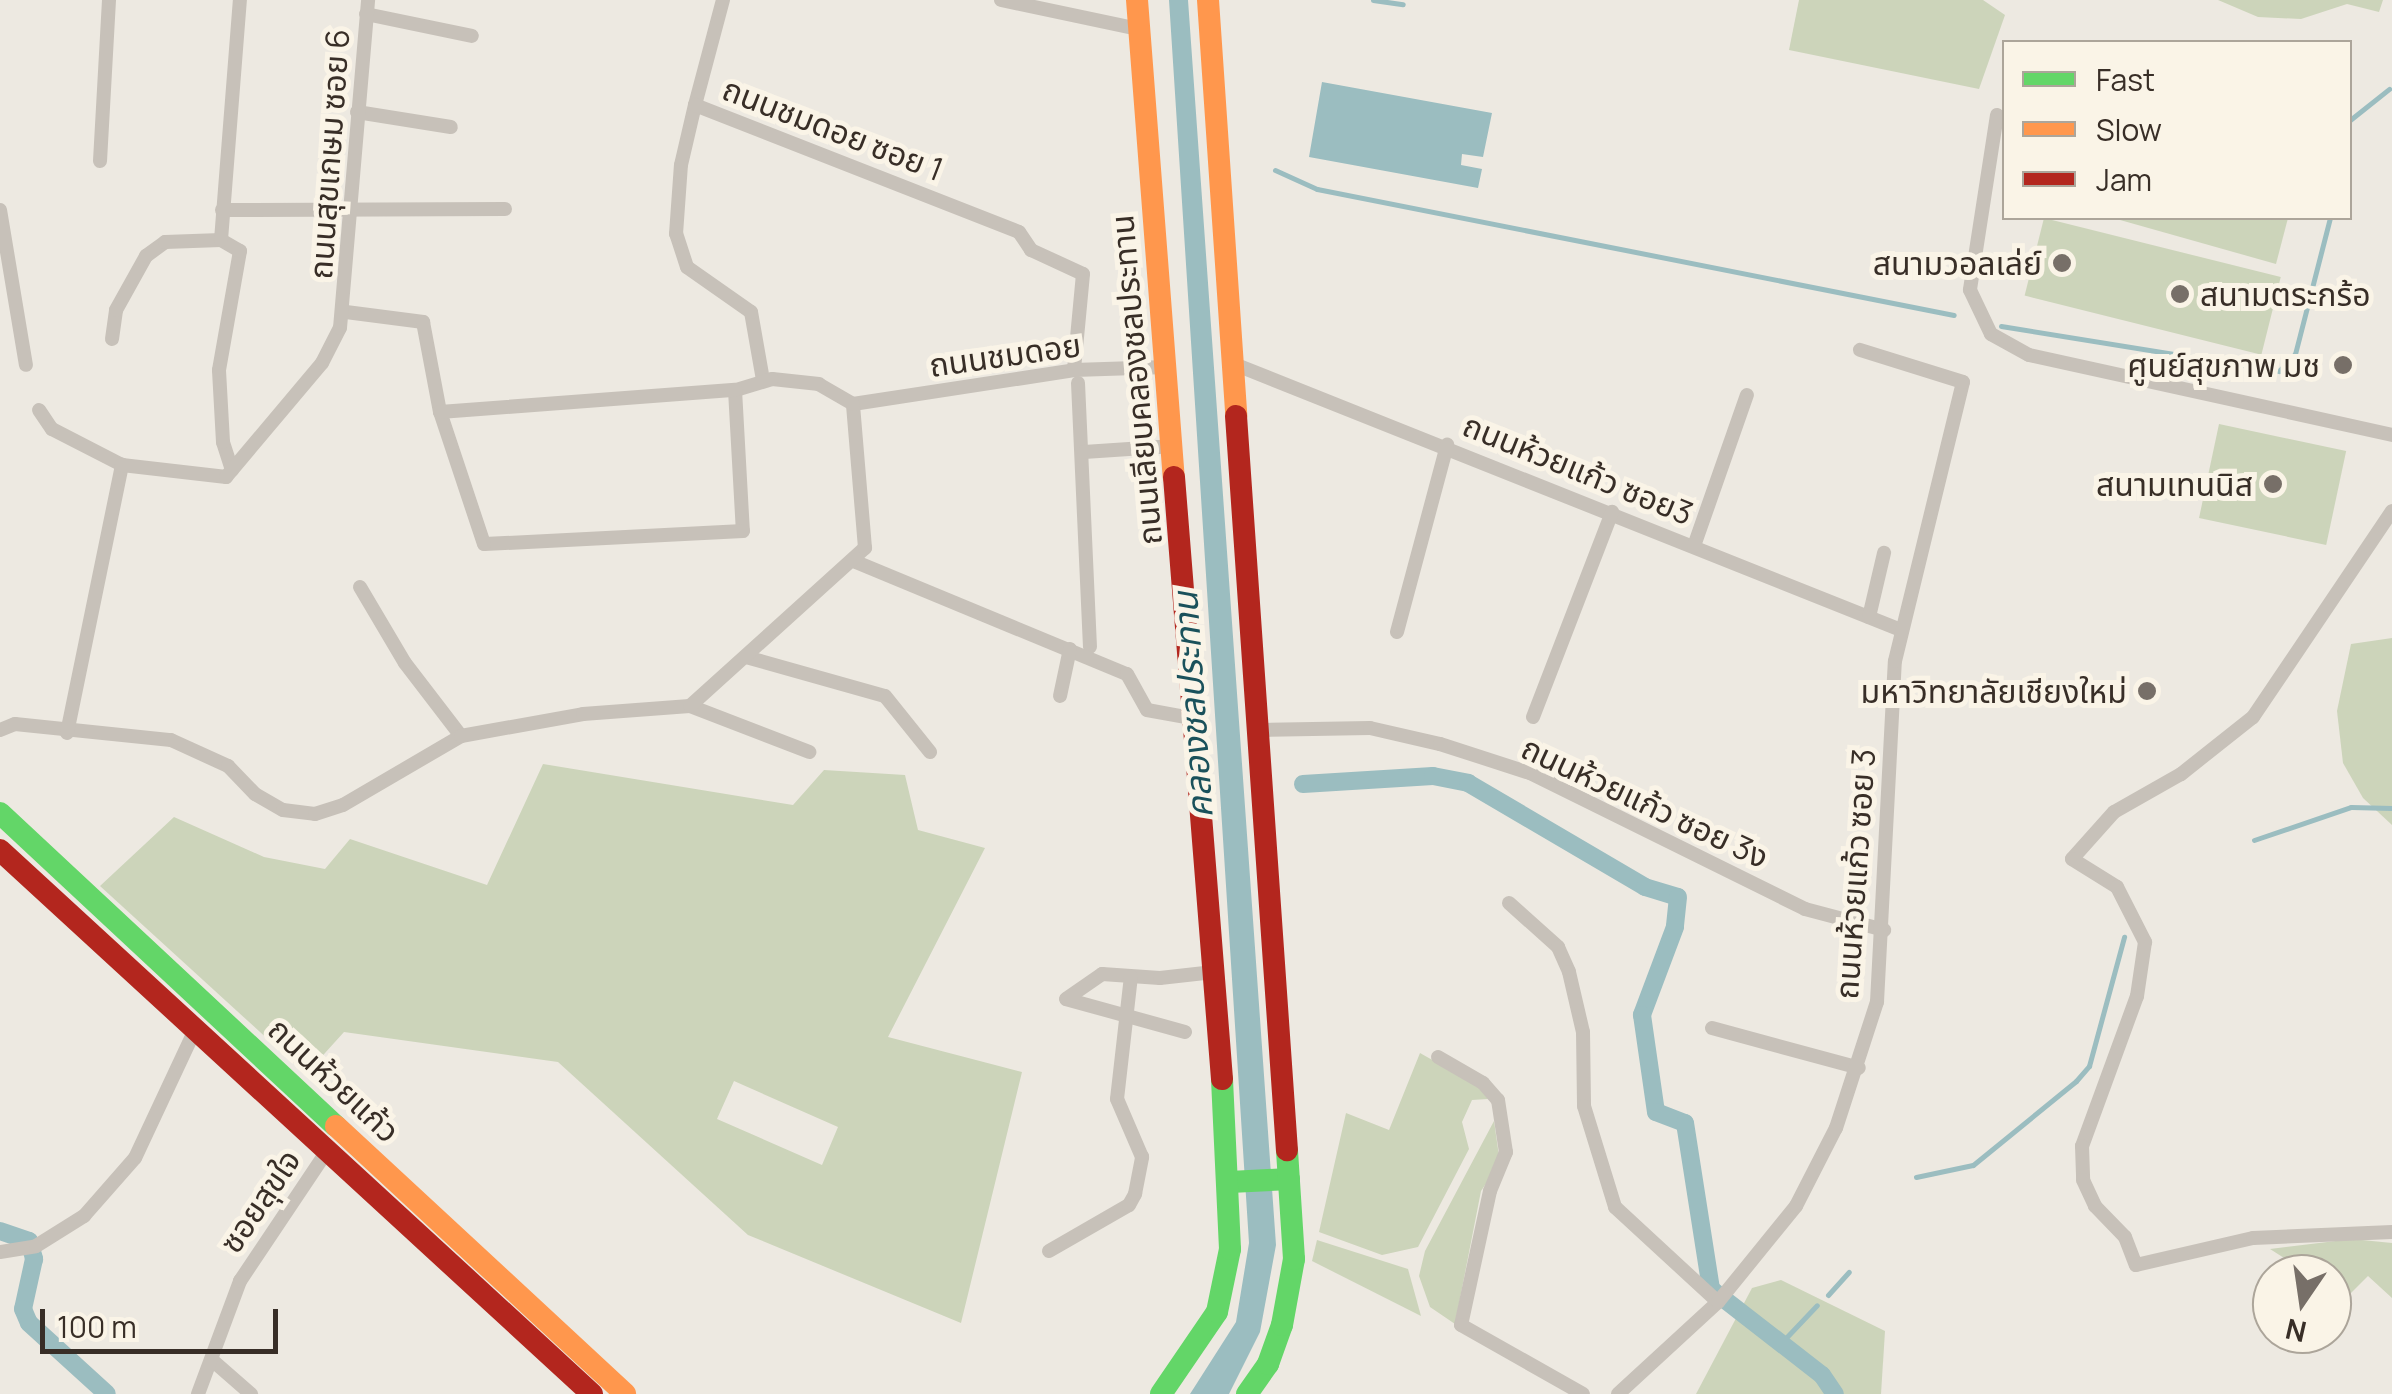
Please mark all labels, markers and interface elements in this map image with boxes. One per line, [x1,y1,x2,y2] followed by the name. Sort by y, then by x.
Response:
[301,28,357,280] street label: ถนนสุขเกษม ซอย 6
[2002,40,2352,220] legend
[2096,59,2155,100] text: Fast
[717,69,949,189] street label: ถนนชมดอย ซอย 1
[2096,109,2162,150] text: Slow
[2096,159,2152,200] text: Jam
[1102,213,1170,547] street label: ถนนเลียบคลองชลประทาน
[1873,244,2042,282] place label: สนามวอลเล่ย์
[2051,252,2073,274] marker: สนามวอลเล่ย์
[2200,275,2371,313] place label: สนามตระกร้อ
[2169,283,2191,305] marker: สนามตระกร้อ
[927,325,1083,385] street label: ถนนชมดอย
[2127,346,2320,384] place label: ศูนย์สุขภาพ มช
[2330,352,2356,378] marker: ศูนย์สุขภาพ มช
[1457,405,1699,533] street label: ถนนห้วยแก้ว ซอย3
[2096,465,2253,503] place label: สนามเทนนิส
[2262,473,2284,495] marker: สนามเทนนิส
[1163,590,1221,820] water label: คลองชลประทาน
[1861,672,2127,710] place label: มหาวิทยาลัยเชียงใหม่
[2136,680,2158,702] marker: มหาวิทยาลัยเชียงใหม่
[1515,728,1775,876] street label: ถนนห้วยแก้ว ซอย 3ง
[1827,748,1883,1000] street label: ถนนห้วยแก้ว ซอย 3
[261,1010,407,1150] street label: ถนนห้วยแก้ว
[212,1142,308,1260] street label: ซอยสุขใจ
[2252,1254,2352,1354] north arrow
[45,1289,282,1351] scale bar
[57,1306,137,1347] text: 100 m
[2282,1311,2310,1352] text: N

